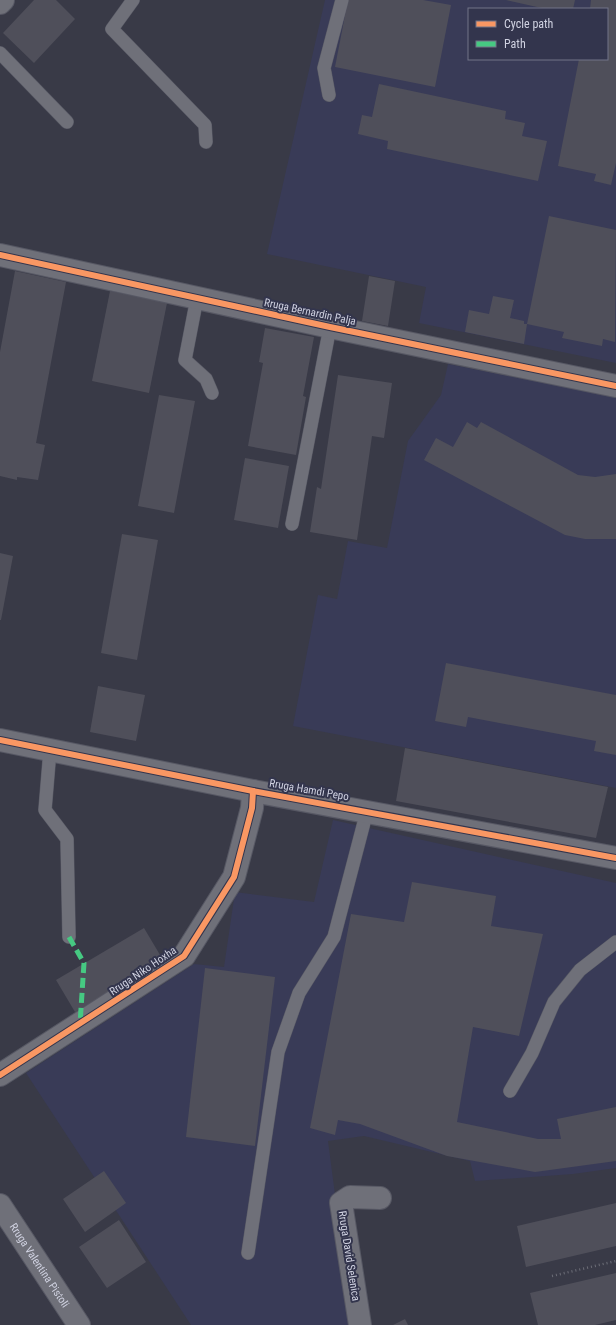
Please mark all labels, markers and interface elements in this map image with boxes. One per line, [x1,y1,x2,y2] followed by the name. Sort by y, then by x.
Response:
[468,8,608,60] legend
[504,17,554,31] text: Cycle path
[504,37,526,51] text: Path
[263,296,357,328] street label: Rruga Bernardin Palja
[268,777,350,803] street label: Rruga Hamdi Pepo
[107,944,179,998] street label: Rruga Niko Hoxha
[335,1210,363,1302] street label: Rruga David Selenica
[7,1220,72,1310] street label: Rruga Valentina Pistoli

